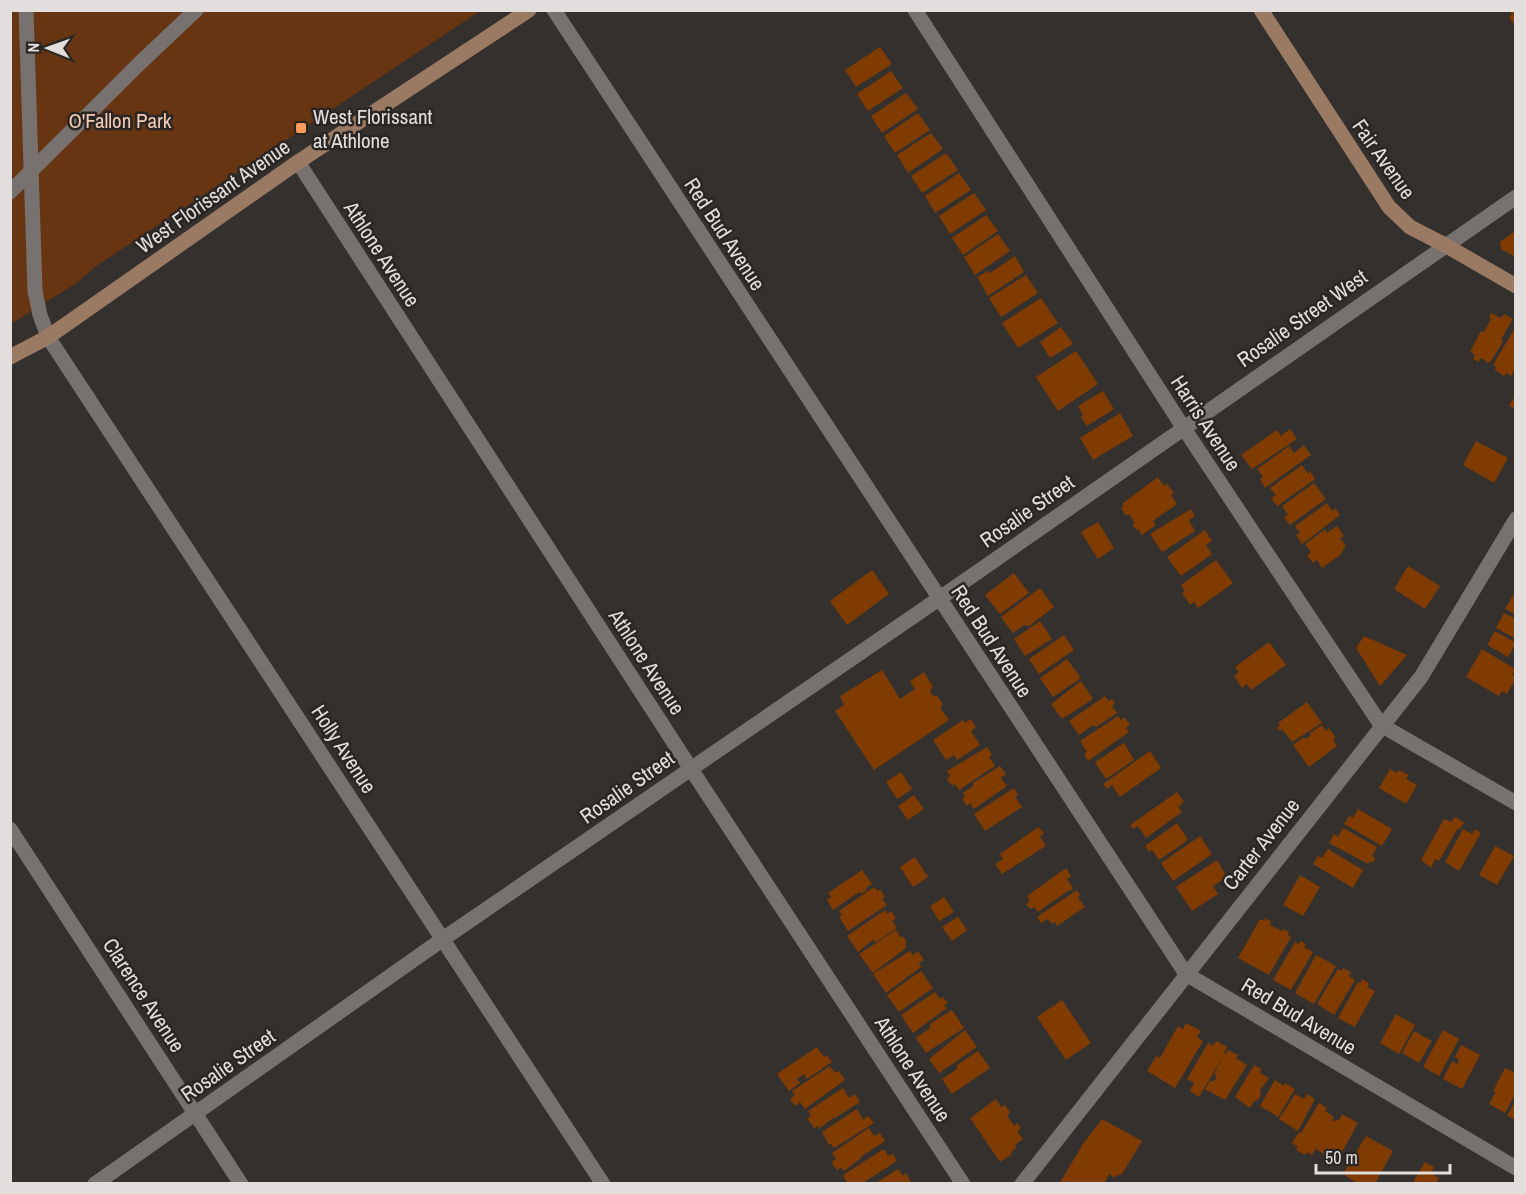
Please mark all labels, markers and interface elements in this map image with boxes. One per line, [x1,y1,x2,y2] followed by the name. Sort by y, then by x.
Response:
[18,18,78,78] north arrow
[22,43,44,53] text: N
[313,102,433,155] place label: West Florissant at Athlone
[69,106,172,135] park label: O'Fallon Park
[1346,113,1422,205] street label: Fair Avenue
[294,121,308,135] marker: West Florissant at Athlone
[130,132,296,260] street label: West Florissant Avenue
[678,172,772,296] street label: Red Bud Avenue
[337,195,427,312] street label: Athlone Avenue
[1231,262,1373,374] street label: Rosalie Street West
[1164,369,1248,477] street label: Harris Avenue
[974,468,1080,554] street label: Rosalie Street
[945,579,1039,703] street label: Red Bud Avenue
[602,603,692,720] street label: Athlone Avenue
[305,699,383,799] street label: Holly Avenue
[574,744,680,830] street label: Rosalie Street
[1216,792,1306,896] street label: Carter Avenue
[96,932,192,1058] street label: Clarence Avenue
[1236,970,1362,1062] street label: Red Bud Avenue
[868,1010,958,1127] street label: Athlone Avenue
[175,1022,281,1108] street label: Rosalie Street
[1316,1137,1450,1175] scale bar
[1325,1145,1358,1170] text: 50 m

